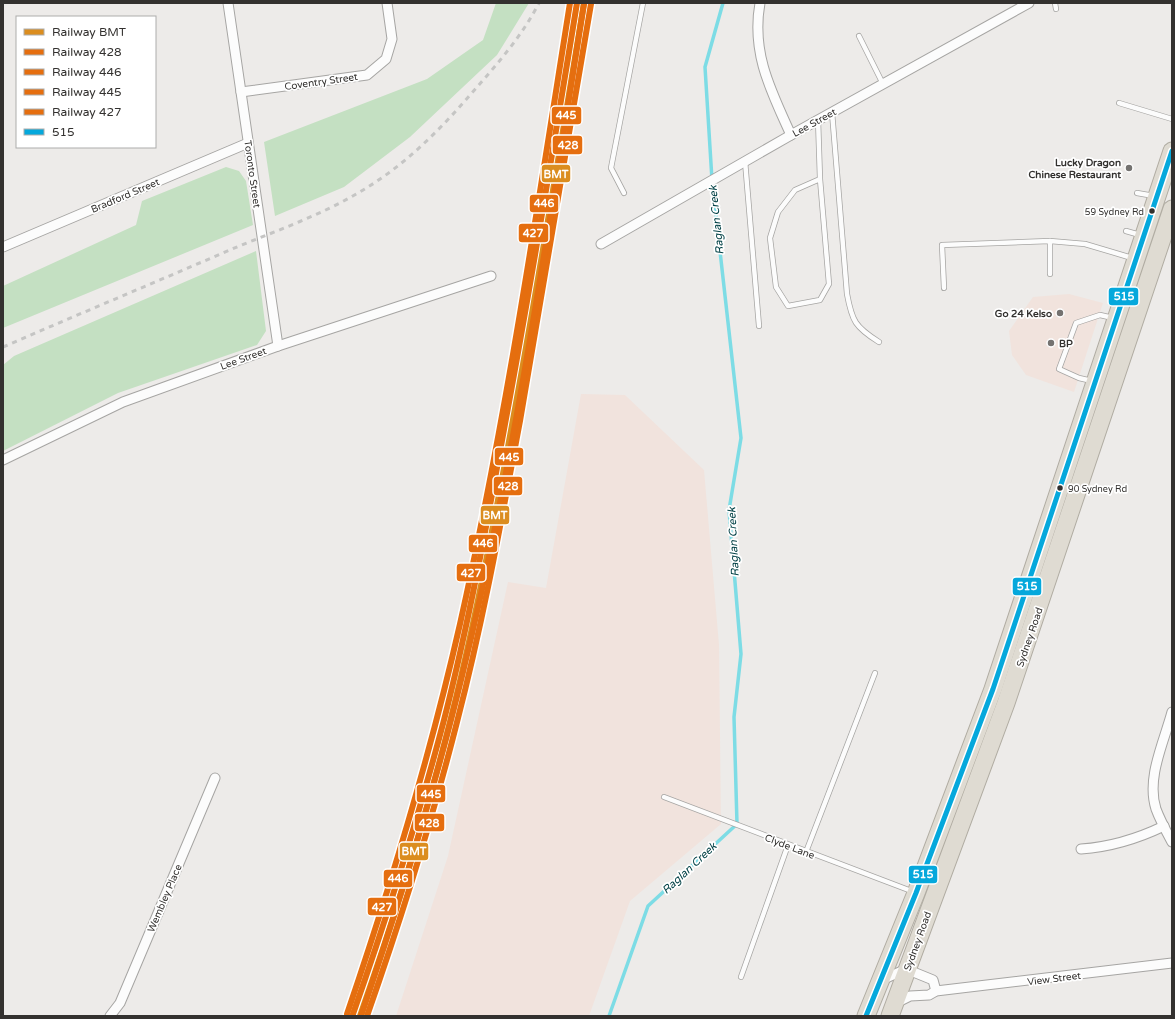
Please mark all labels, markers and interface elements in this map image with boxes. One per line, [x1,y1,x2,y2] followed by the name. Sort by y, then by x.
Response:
[16,16,156,148] legend
[52,25,127,39] text: Railway BMT
[52,45,122,59] text: Railway 428
[52,65,122,79] text: Railway 446
[284,71,359,93] street label: Coventry Street
[52,85,122,99] text: Railway 445
[52,105,122,119] text: Railway 427
[551,106,582,125] line badge: 445
[790,106,839,140] street label: Lee Street
[556,109,576,122] text: 445
[52,125,75,139] text: 515
[552,135,583,155] line badge: 428
[241,139,263,209] street label: Toronto Street
[558,139,578,152] text: 428
[1028,157,1121,181] place label: Lucky Dragon Chinese Restaurant
[1124,163,1134,173] marker: Lucky Dragon Chinese Restaurant
[541,164,571,183] line badge: BMT
[544,168,569,181] text: BMT
[89,176,162,216] street label: Bradford Street
[706,184,727,255] water label: Raglan Creek
[529,194,559,213] line badge: 446
[534,197,554,210] text: 446
[1147,206,1157,216] marker: 59 Sydney Rd
[1085,207,1144,218] place label: 59 Sydney Rd
[518,223,549,243] line badge: 427
[523,227,543,240] text: 427
[1108,287,1139,306] line badge: 515
[1114,290,1134,303] text: 515
[995,308,1052,320] place label: Go 24 Kelso
[1055,308,1065,318] marker: Go 24 Kelso
[1046,338,1056,348] marker: BP
[1059,338,1073,350] place label: BP
[219,345,268,373] street label: Lee Street
[494,447,524,466] line badge: 445
[499,451,519,464] text: 445
[493,476,523,496] line badge: 428
[498,480,518,493] text: 428
[1055,483,1065,493] marker: 90 Sydney Rd
[1068,484,1127,495] place label: 90 Sydney Rd
[480,505,510,525] line badge: BMT
[725,506,742,577] water label: Raglan Creek
[483,509,508,522] text: BMT
[468,534,498,553] line badge: 446
[473,537,493,550] text: 446
[456,563,486,582] line badge: 427
[461,567,481,580] text: 427
[1012,577,1042,596] line badge: 515
[1017,580,1037,593] text: 515
[1014,606,1046,669] street label: Sydney Road
[416,784,446,803] line badge: 445
[421,788,441,801] text: 445
[414,813,445,832] line badge: 428
[419,817,439,830] text: 428
[763,832,817,862] street label: Clyde Lane
[659,839,720,897] water label: Raglan Creek
[399,842,429,861] line badge: BMT
[402,845,427,858] text: BMT
[145,862,185,934] street label: Wembley Place
[908,865,938,884] line badge: 515
[913,868,933,881] text: 515
[383,869,413,888] line badge: 446
[388,872,408,885] text: 446
[367,897,397,916] line badge: 427
[372,901,392,914] text: 427
[902,910,934,973] street label: Sydney Road
[1027,970,1082,988] street label: View Street

